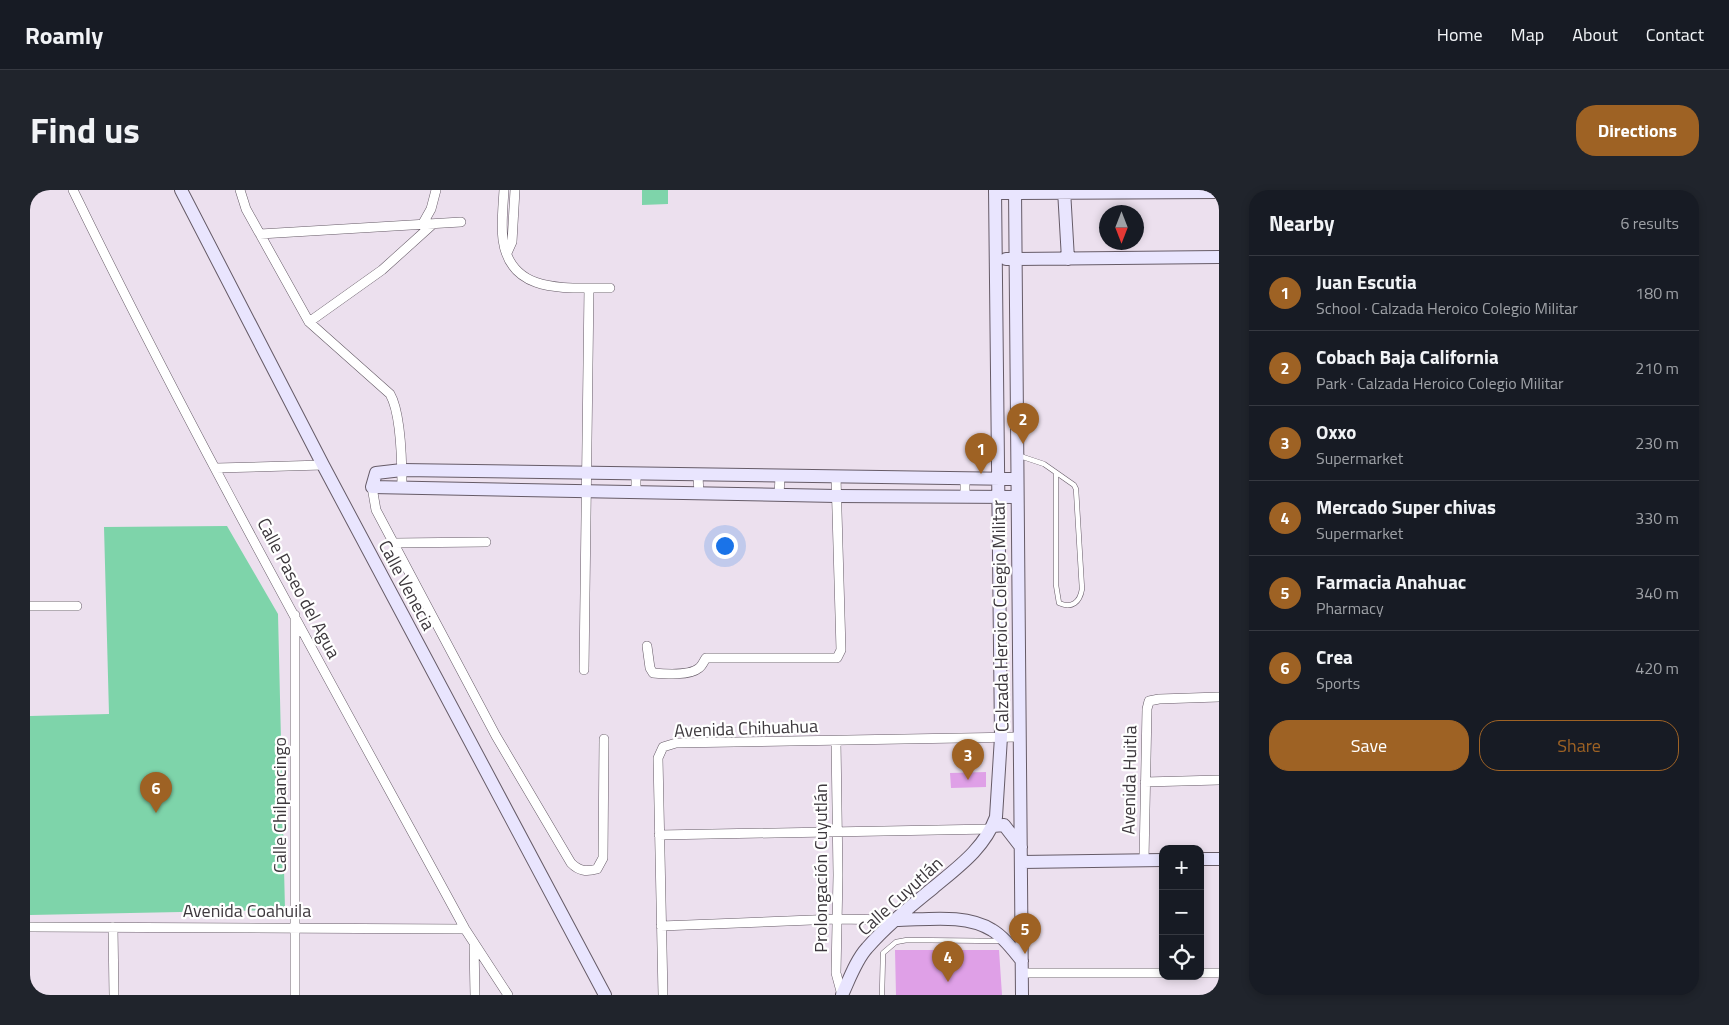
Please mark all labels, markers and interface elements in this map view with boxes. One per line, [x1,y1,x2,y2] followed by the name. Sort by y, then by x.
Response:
[25,17,103,53] text: Roamly
[1437,21,1483,48] text: Home
[1511,21,1544,48] text: Map
[1572,21,1618,48] text: About
[1646,21,1704,48] text: Contact
[30,103,140,157] text: Find us
[1576,105,1699,156] button: Directions
[1099,205,1144,250] north arrow
[1269,207,1334,239] text: Nearby
[1620,211,1679,235] text: 6 results
[1316,267,1417,296] text: Juan Escutia
[1281,281,1289,305] text: 1
[1635,281,1679,305] text: 180 m
[1316,296,1578,320] text: School · Calzada Heroico Colegio Militar
[1316,342,1499,371] text: Cobach Baja California
[1281,356,1289,380] text: 2
[1635,356,1679,380] text: 210 m
[1316,371,1564,395] text: Park · Calzada Heroico Colegio Militar
[1007,403,1039,444] pin: 2
[1316,417,1356,446] text: Oxxo
[1281,431,1289,455] text: 3
[1635,431,1679,455] text: 230 m
[965,433,997,474] pin: 1
[1316,446,1403,470] text: Supermarket
[1316,492,1496,521] text: Mercado Super chivas
[984,500,1016,732] street label: Calzada Heroico Colegio Militar
[1281,506,1289,530] text: 4
[1635,506,1679,530] text: 330 m
[251,513,347,663] street label: Calle Paseo del Agua
[1316,521,1403,545] text: Supermarket
[712,533,738,559] your location
[372,535,442,635] street label: Calle Venecia
[1316,567,1466,596] text: Farmacia Anahuac
[1281,581,1289,605] text: 5
[1635,581,1679,605] text: 340 m
[1316,596,1384,620] text: Pharmacy
[1316,642,1353,671] text: Crea
[1281,656,1289,680] text: 6
[1635,656,1679,680] text: 420 m
[1316,671,1360,695] text: Sports
[674,712,818,744] street label: Avenida Chihuahua
[1269,720,1469,771] button: Save
[1479,720,1679,771] button: Share
[1115,725,1143,835] street label: Avenida Huitla
[266,737,293,873] street label: Calle Chilpancingo
[952,739,984,780] pin: 3
[140,772,172,813] pin: 6
[807,783,834,953] street label: Prolongación Cuyutlán
[1159,845,1204,980] map controls
[1159,845,1204,890] button: +
[851,850,949,942] street label: Calle Cuyutlán
[1159,890,1204,935] button: −
[183,897,311,924] street label: Avenida Coahuila
[1009,913,1041,954] pin: 5
[1159,935,1204,980] button: locate
[932,941,964,982] pin: 4

